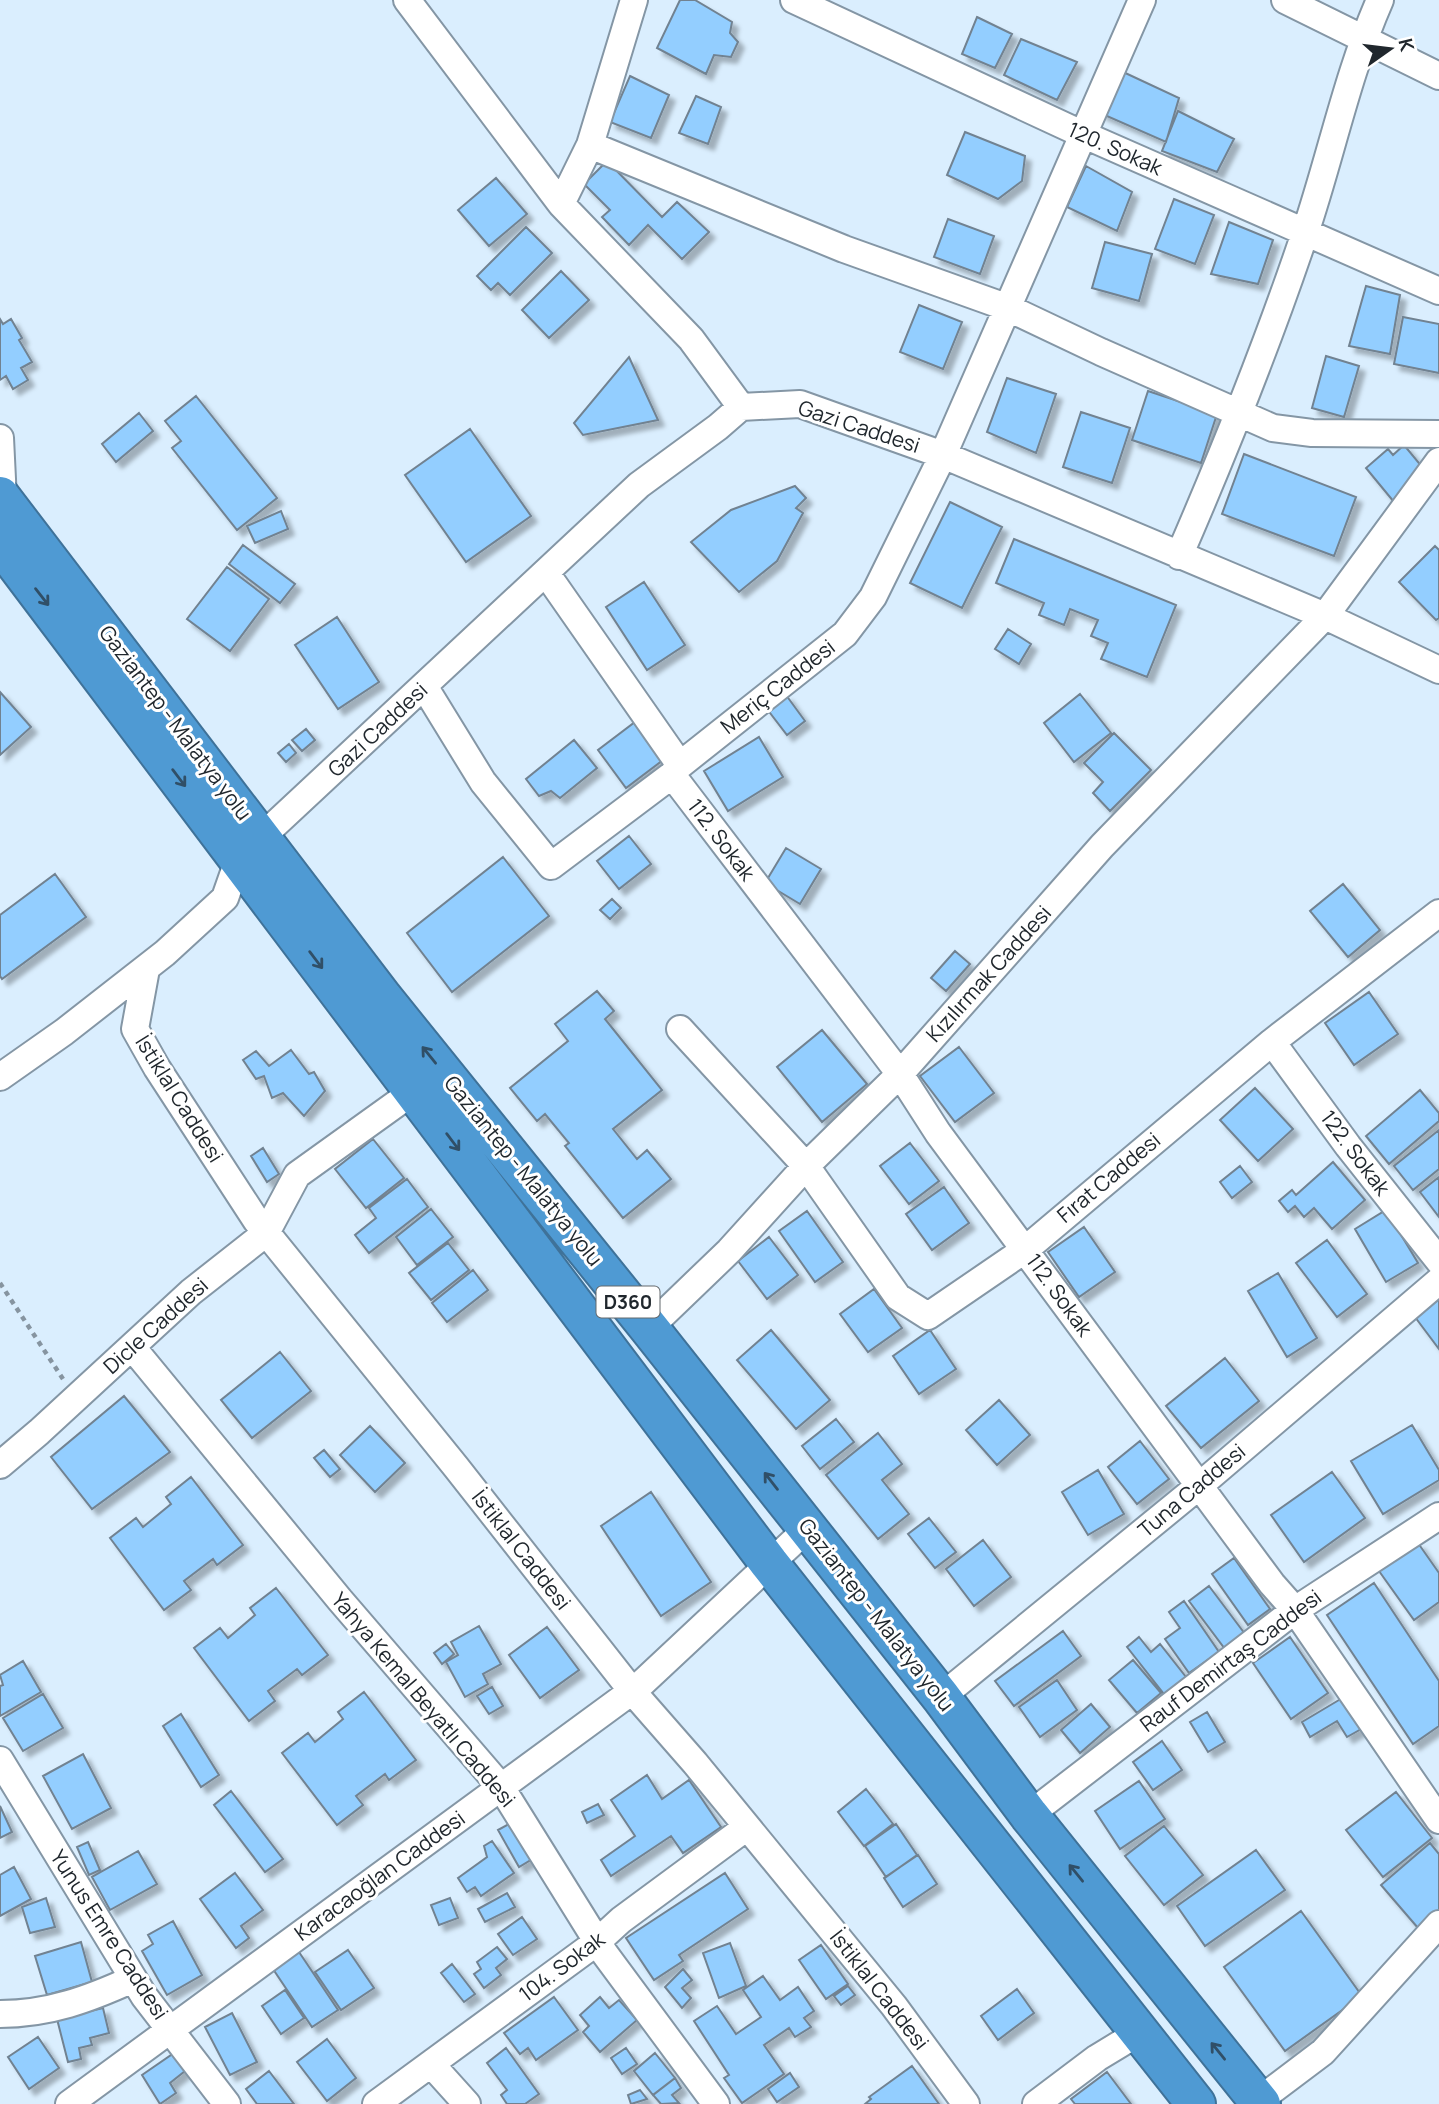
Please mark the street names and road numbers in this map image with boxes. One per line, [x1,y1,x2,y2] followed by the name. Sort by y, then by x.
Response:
[1064,115,1167,182] street label: 120. Sokak
[795,393,924,459] street label: Gazi Caddesi
[93,619,258,826] street label: Gaziantep - Malatya yolu
[714,633,840,740] street label: Meriç Caddesi
[322,676,433,783] street label: Gazi Caddesi
[682,793,762,887] street label: 112. Sokak
[919,899,1057,1048] street label: Kızılırmak Caddesi
[130,1030,230,1167] street label: İstiklal Caddesi
[438,1069,609,1271] street label: Gaziantep - Malatya yolu
[1315,1104,1397,1201] street label: 122. Sokak
[1051,1126,1166,1229] street label: Fırat Caddesi
[1020,1247,1100,1342] street label: 112. Sokak
[97,1271,214,1380] street label: Dicle Caddesi
[596,1286,660,1318] road number: D360
[1132,1437,1251,1543] street label: Tuna Caddesi
[466,1484,577,1615] street label: İstiklal Caddesi
[793,1512,961,1716] street label: Gaziantep - Malatya yolu
[1134,1583,1327,1738] street label: Rauf Demirtaş Caddesi
[326,1586,522,1813] street label: Yahya Kemal Beyatlı Caddesi
[289,1804,470,1946] street label: Karacaoğlan Caddesi
[44,1844,175,2025] street label: Yunus Emre Caddesi
[513,1924,610,2008] street label: 104. Sokak
[824,1924,935,2055] street label: İstiklal Caddesi

